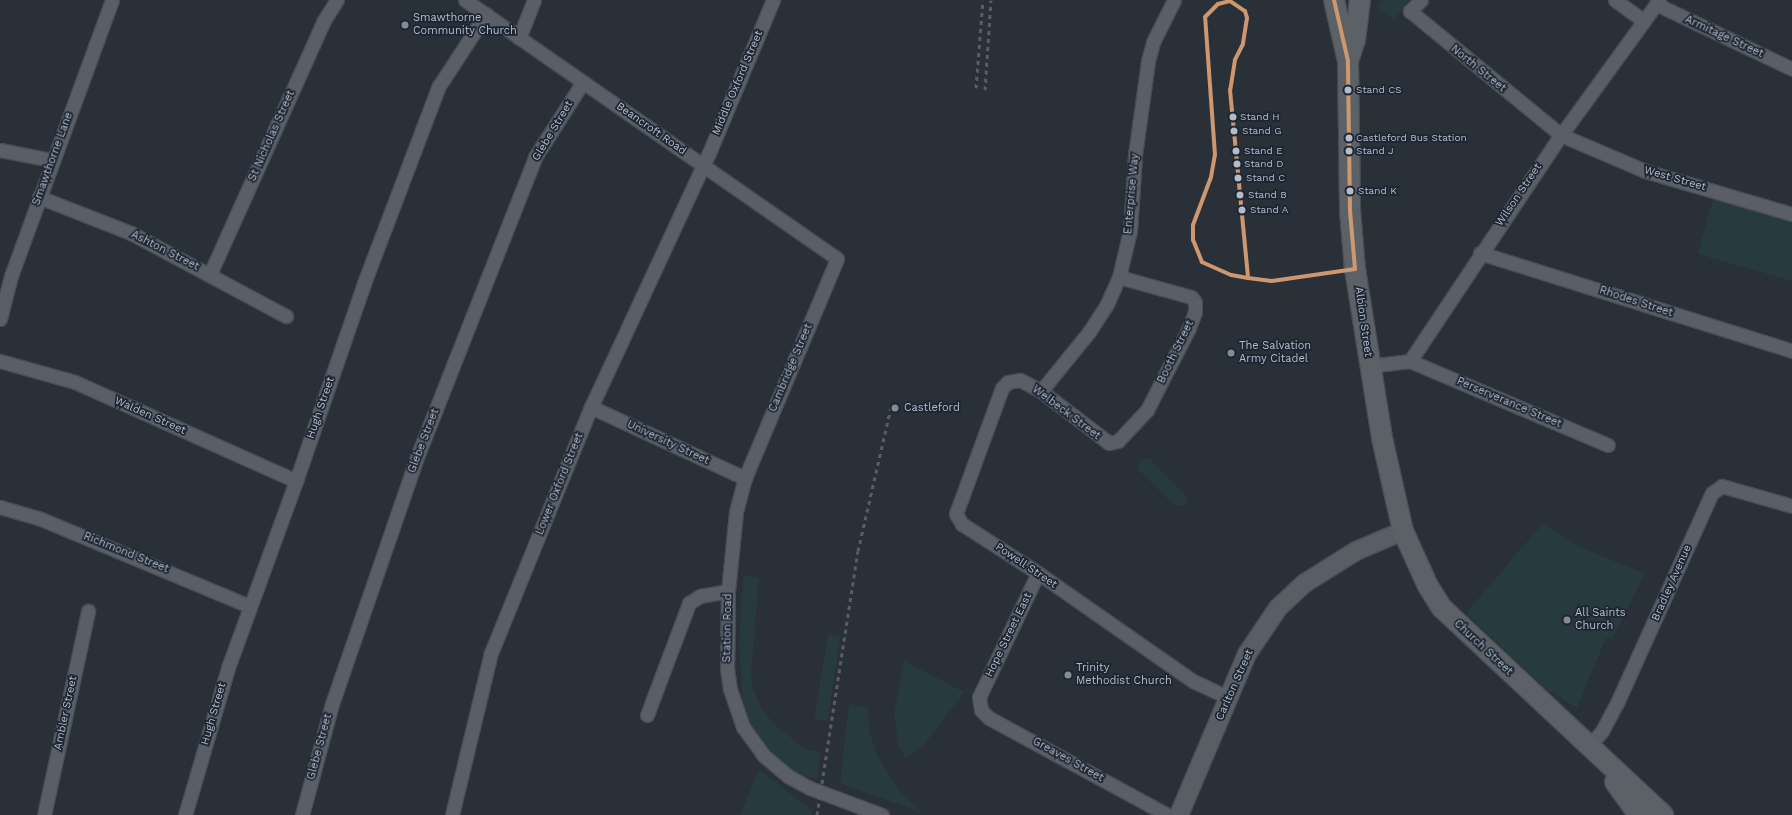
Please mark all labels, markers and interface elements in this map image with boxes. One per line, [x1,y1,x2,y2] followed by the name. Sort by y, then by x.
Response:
[413,12,517,38] place label: Smawthorne Community Church
[1683,13,1765,61] street label: Armitage Street
[400,20,410,30] marker: Smawthorne Community Church
[710,29,766,137] street label: Middle Oxford Street
[1448,43,1508,95] street label: North Street
[1356,84,1401,96] place label: Stand CS
[1343,85,1353,95] marker: Stand CS
[246,88,298,184] street label: St Nicholas Street
[530,99,576,163] street label: Glebe Street
[613,100,689,158] street label: Beancroft Road
[30,111,76,207] street label: Smawthorne Lane
[1240,111,1279,123] place label: Stand H
[1228,112,1238,122] marker: Stand H
[1242,125,1281,137] place label: Stand G
[1229,126,1239,136] marker: Stand G
[1356,132,1467,144] place label: Castleford Bus Station
[1344,133,1354,143] marker: Castleford Bus Station
[1244,145,1283,157] place label: Stand E
[1356,145,1394,157] place label: Stand J
[1231,146,1241,156] marker: Stand E
[1344,146,1354,156] marker: Stand J
[1122,153,1142,235] street label: Enterprise Way
[1244,158,1283,170] place label: Stand D
[1232,159,1242,169] marker: Stand D
[1493,161,1545,229] street label: Wilson Street
[1643,164,1707,194] street label: West Street
[1246,172,1285,184] place label: Stand C
[1233,173,1243,183] marker: Stand C
[1358,185,1397,197] place label: Stand K
[1345,186,1355,196] marker: Stand K
[1248,189,1287,201] place label: Stand B
[1235,190,1245,200] marker: Stand B
[1250,204,1289,216] place label: Stand A
[1237,205,1247,215] marker: Stand A
[129,228,201,274] street label: Ashton Street
[1598,284,1674,320] street label: Rhodes Street
[1352,286,1374,358] street label: Albion Street
[1155,318,1197,386] street label: Booth Street
[766,322,816,414] street label: Cambridge Street
[1239,340,1311,366] place label: The Salvation Army Citadel
[1226,348,1236,358] marker: The Salvation Army Citadel
[304,375,338,441] street label: Hugh Street
[1455,375,1563,431] street label: Perserverance Street
[1029,383,1103,443] street label: Welbeck Street
[112,394,188,438] street label: Walden Street
[904,401,960,415] place label: Castleford
[889,402,901,414] marker: Castleford
[406,407,442,475] street label: Glebe Street
[625,418,711,468] street label: University Street
[533,431,587,537] street label: Lower Oxford Street
[81,530,171,576] street label: Richmond Street
[992,540,1060,592] street label: Powell Street
[1649,543,1695,623] street label: Bradley Avenue
[983,591,1035,679] street label: Hope Street East
[721,593,735,663] street label: Station Road
[1575,607,1626,633] place label: All Saints Church
[1562,615,1572,625] marker: All Saints Church
[1451,618,1515,678] street label: Church Street
[1213,647,1257,723] street label: Carlton Street
[1076,662,1172,688] place label: Trinity Methodist Church
[1063,670,1073,680] marker: Trinity Methodist Church
[52,675,80,751] street label: Ambler Street
[199,681,229,747] street label: Hugh Street
[305,713,335,781] street label: Glebe Street
[1030,735,1106,785] street label: Greaves Street

